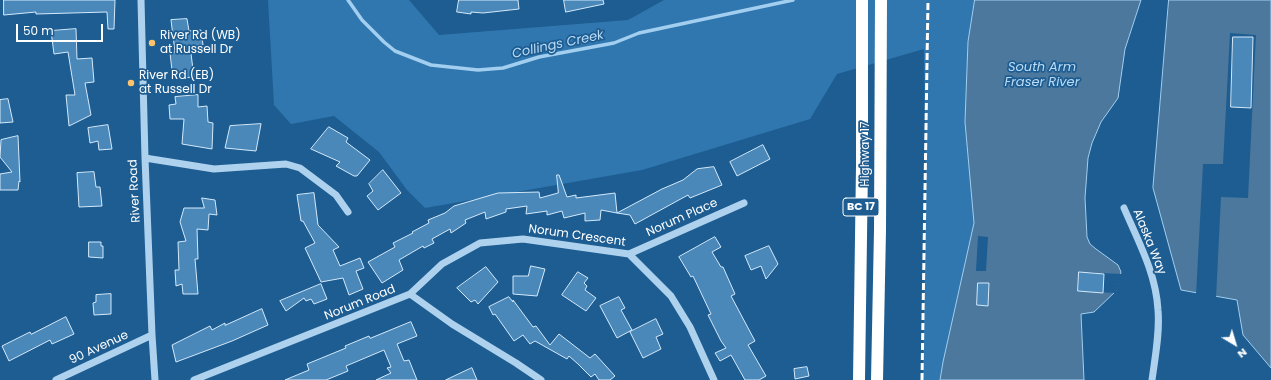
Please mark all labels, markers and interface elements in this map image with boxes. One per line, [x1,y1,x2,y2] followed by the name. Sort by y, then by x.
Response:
[18,16,105,42] scale bar
[23,22,54,39] text: 50 m
[511,28,605,62] water label: Collings Creek
[160,29,241,57] place label: River Rd (WB) at Russell Dr
[147,38,157,48] marker: River Rd (WB) at Russell Dr
[1004,60,1080,91] water label: South Arm Fraser River
[139,69,214,97] place label: River Rd (EB) at Russell Dr
[126,78,136,88] marker: River Rd (EB) at Russell Dr
[859,121,873,187] street label: Highway 17
[126,159,144,223] street label: River Road
[644,196,720,240] street label: Norum Place
[843,198,879,216] road number: BC 17
[1129,207,1169,277] street label: Alaska Way
[527,222,627,250] street label: Norum Crescent
[323,282,397,324] street label: Norum Road
[1215,324,1255,364] north arrow
[67,328,131,368] street label: 90 Avenue
[1234,345,1251,362] text: N

